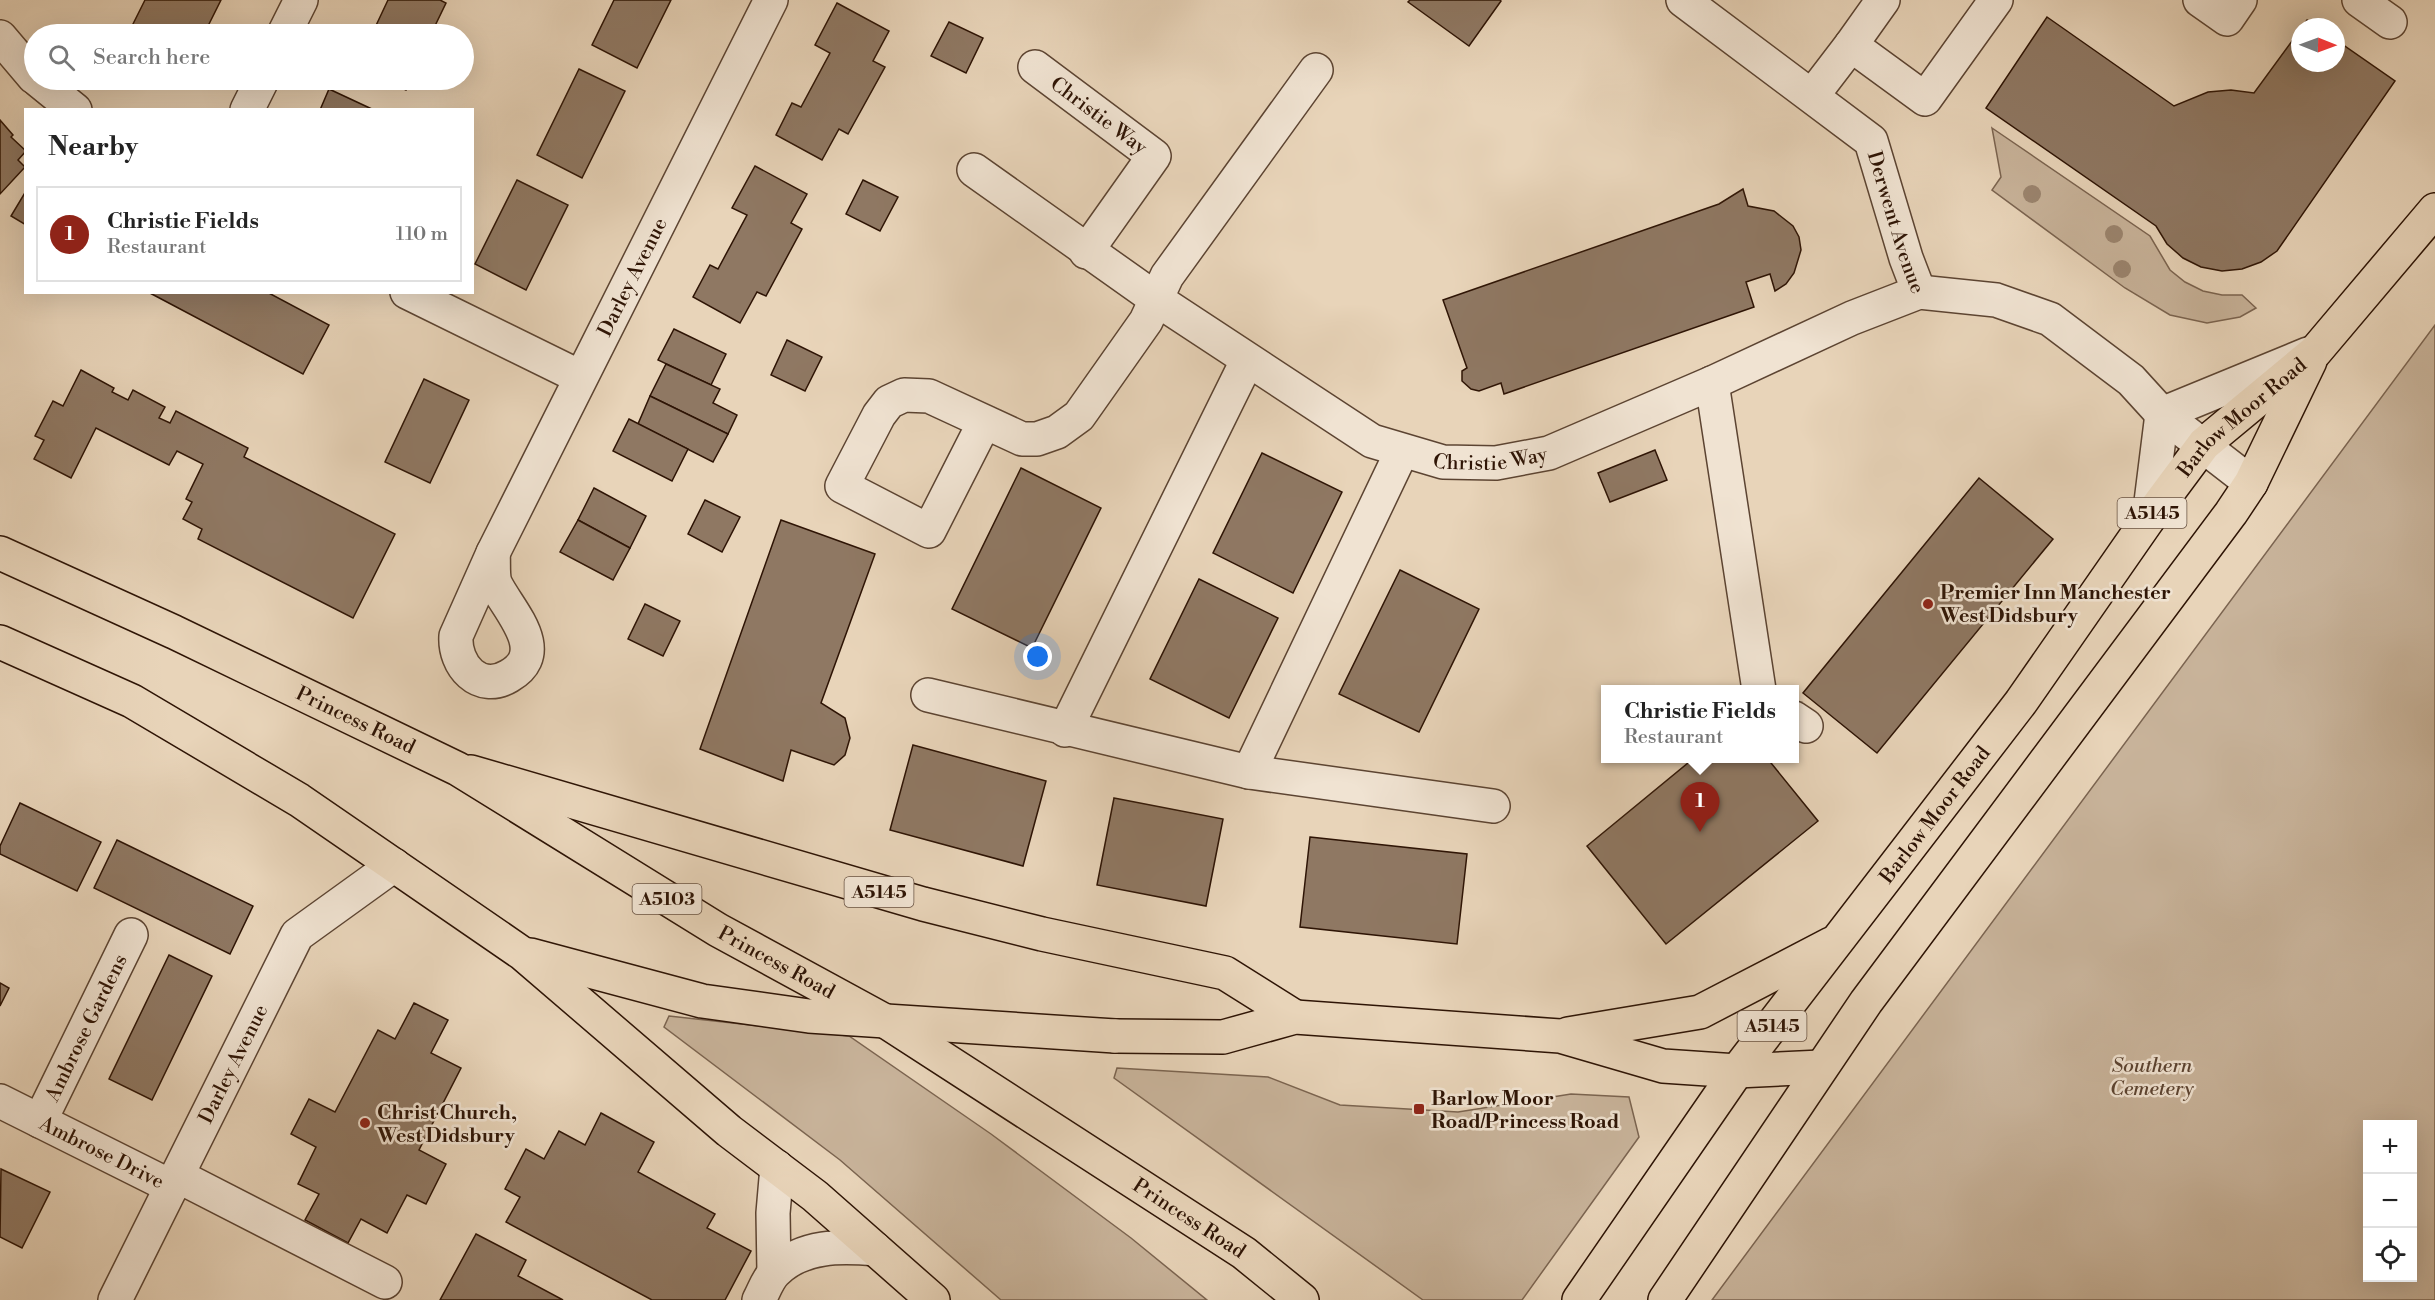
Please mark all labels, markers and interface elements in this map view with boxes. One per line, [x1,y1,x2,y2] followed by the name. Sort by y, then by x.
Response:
[2291,18,2345,72] north arrow
[24,24,474,90] search box
[45,41,78,74] icon: search
[93,44,210,71] text: Search here
[1045,72,1152,161] street label: Christie Way
[48,131,138,163] text: Nearby
[1861,148,1929,297] street label: Derwent Avenue
[107,208,259,235] text: Christie Fields
[593,214,673,341] street label: Darley Avenue
[65,222,74,247] text: 1
[396,222,448,247] text: 110 m
[107,235,206,260] text: Restaurant
[2172,353,2313,483] street label: Barlow Moor Road
[1429,443,1550,477] street label: Christie Way
[2118,498,2186,528] road number: A5145
[1939,581,2171,629] place label: Premier Inn Manchester West Didsbury
[1921,597,1935,611] marker: Premier Inn Manchester West Didsbury
[1023,642,1052,671] your location
[291,682,420,761] street label: Princess Road
[1601,685,1799,763] popup
[1624,698,1776,725] text: Christie Fields
[1624,725,1723,750] text: Restaurant
[1874,741,1997,890] street label: Barlow Moor Road
[1680,782,1720,832] pin: 1
[844,877,914,907] road number: A5145
[632,884,702,914] road number: A5103
[713,921,839,1006] street label: Princess Road
[40,951,134,1107] street label: Ambrose Gardens
[194,1001,274,1128] street label: Darley Avenue
[1738,1011,1806,1041] road number: A5145
[2110,1054,2194,1102] park label: Southern Cemetery
[1431,1087,1620,1135] place label: Barlow Moor Road/Princess Road
[376,1101,517,1149] place label: Christ Church, West Didsbury
[1412,1102,1426,1116] marker: Barlow Moor Road/Princess Road
[34,1111,168,1195] street label: Ambrose Drive
[358,1116,372,1130] marker: Christ Church, West Didsbury
[2363,1120,2417,1282] map controls
[2363,1120,2417,1174] button: +
[1128,1173,1250,1265] street label: Princess Road
[2363,1174,2417,1228] button: −
[2363,1228,2417,1282] button: locate

